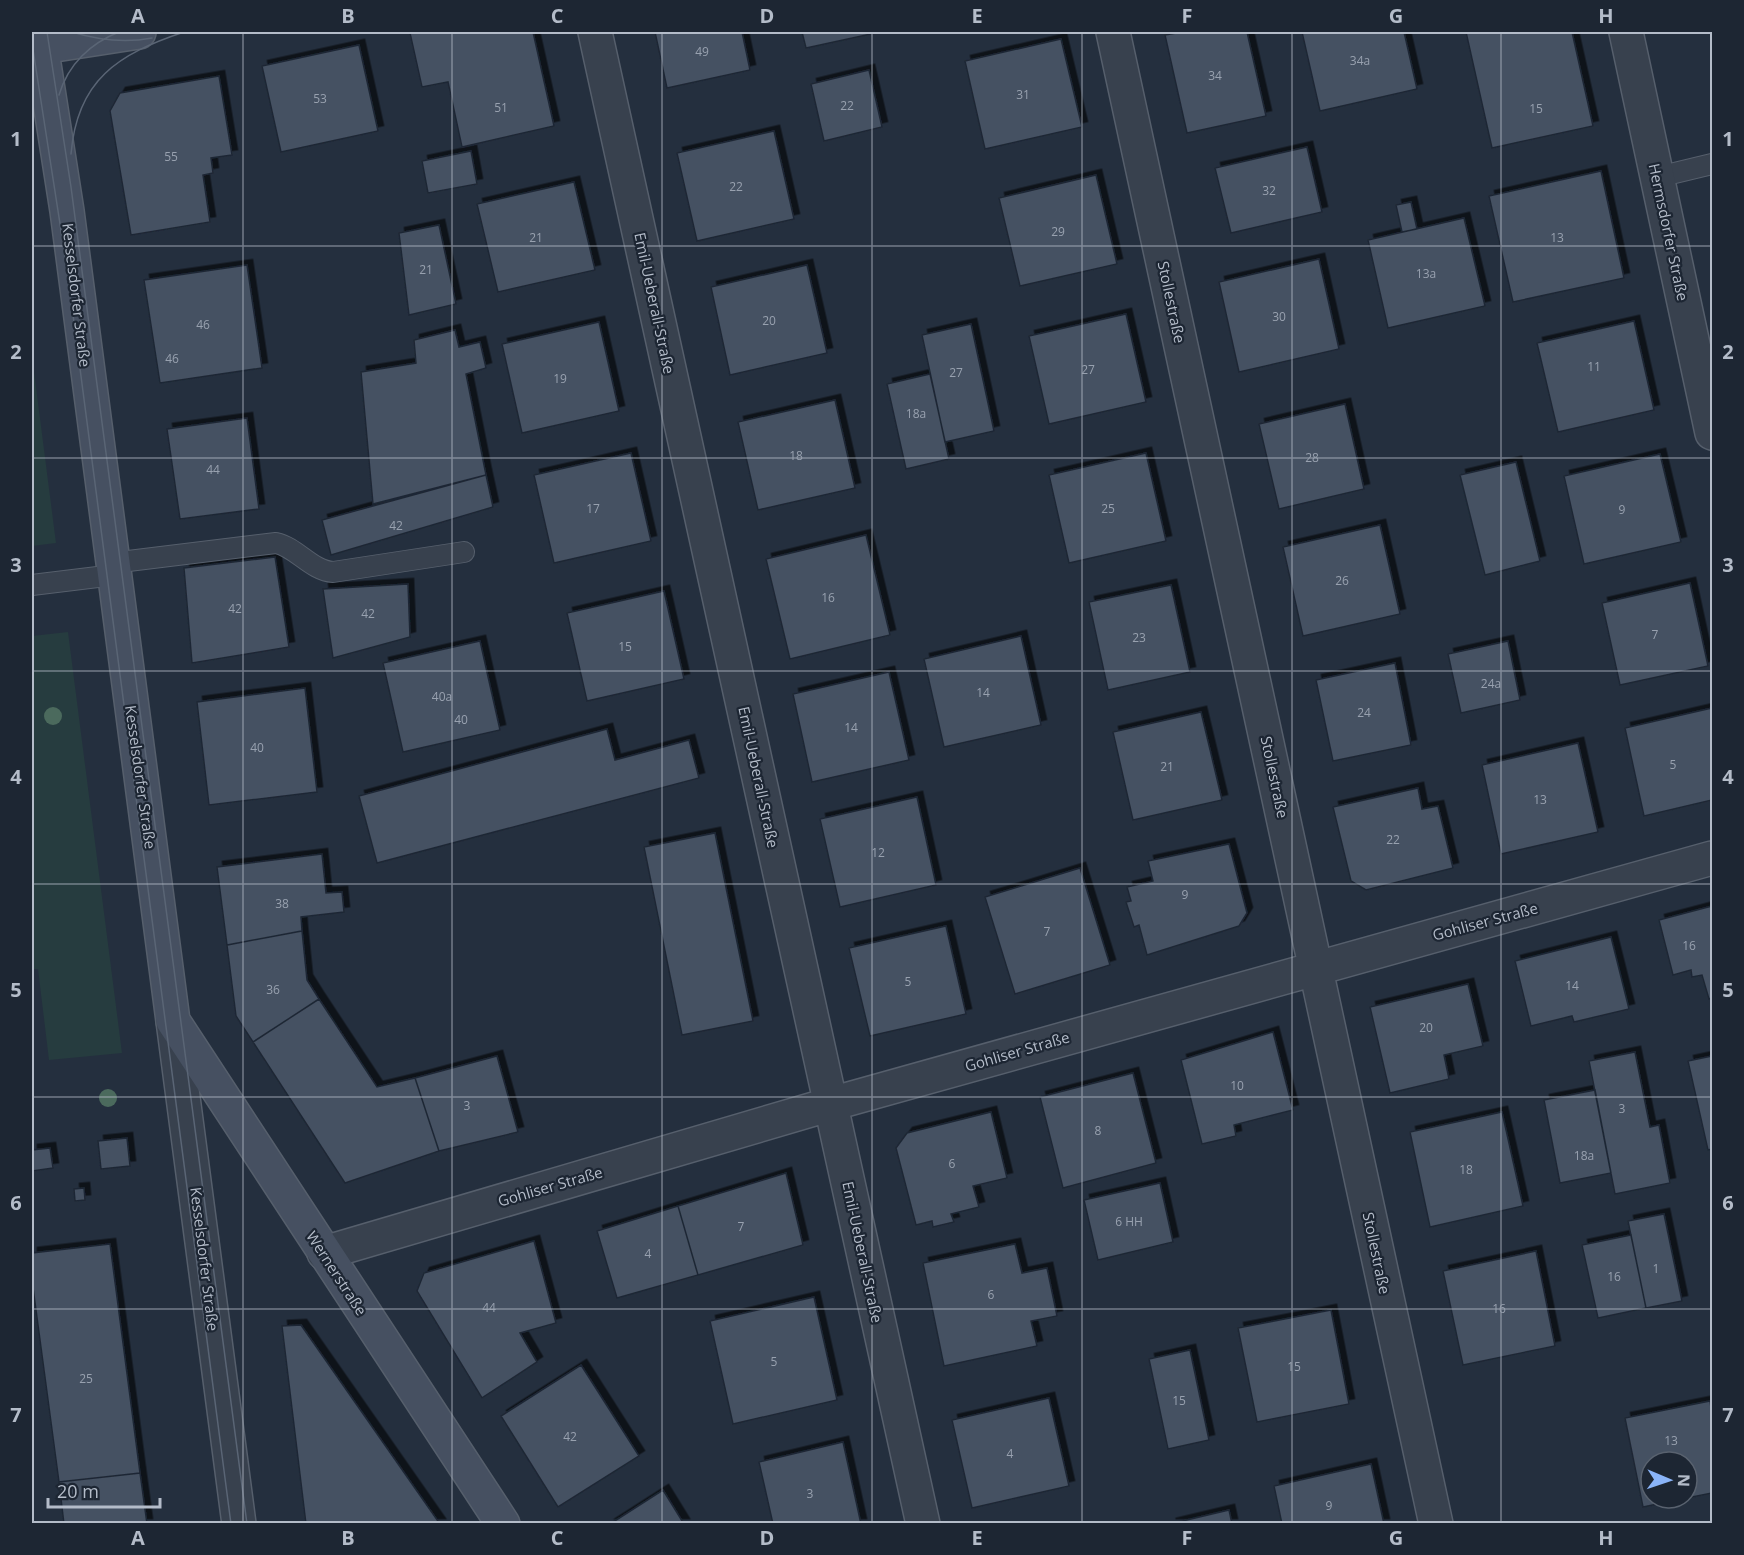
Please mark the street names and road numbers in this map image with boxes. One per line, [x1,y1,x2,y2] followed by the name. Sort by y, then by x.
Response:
[1645,161,1693,303] street label: Hermsdorfer Straße
[58,222,96,368] street label: Kesselsdorfer Straße
[630,230,680,376] street label: Emil-Ueberall-Straße
[1154,259,1190,345] street label: Stollestraße
[121,704,161,850] street label: Kesselsdorfer Straße
[734,704,784,850] street label: Emil-Ueberall-Straße
[1257,734,1293,820] street label: Stollestraße
[1430,897,1540,945] street label: Gohliser Straße
[962,1026,1072,1076] street label: Gohliser Straße
[495,1161,605,1211] street label: Gohliser Straße
[838,1179,888,1325] street label: Emil-Ueberall-Straße
[186,1186,224,1332] street label: Kesselsdorfer Straße
[1359,1210,1395,1296] street label: Stollestraße
[302,1227,372,1319] street label: Wernerstraße

